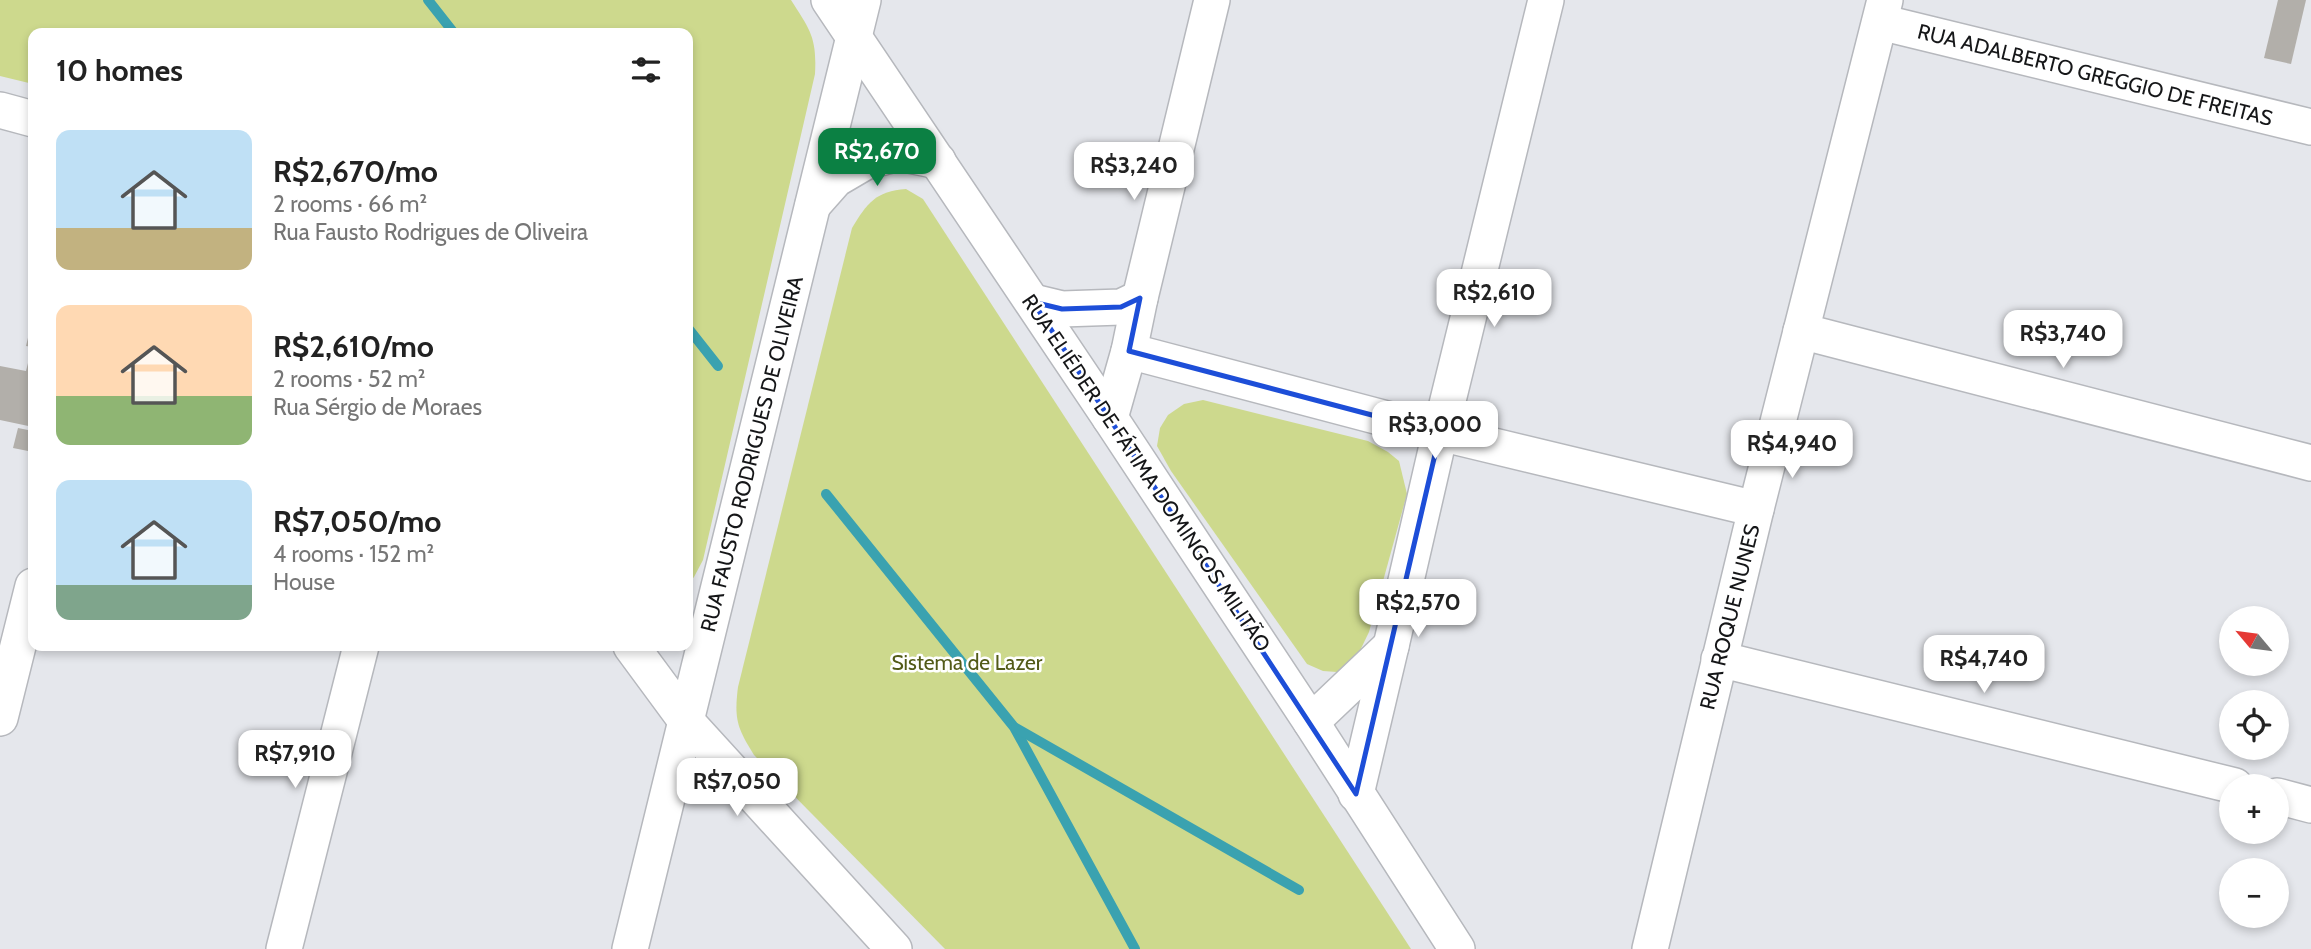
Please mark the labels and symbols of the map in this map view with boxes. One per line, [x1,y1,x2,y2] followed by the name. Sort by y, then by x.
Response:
[1915,18,2275,131] street label: RUA ADALBERTO GREGGIO DE FREITAS
[812,128,942,188] pin: R$2,670
[1069,142,1199,202] pin: R$3,240
[1429,270,1559,329] pin: R$2,610
[695,273,808,634] street label: RUA FAUSTO RODRIGUES DE OLIVEIRA
[1017,289,1277,656] street label: RUA ELIÉDER DE FÁTIMA DOMINGOS MILITÃO
[1998,310,2128,370] pin: R$3,740
[1370,402,1500,461] pin: R$3,000
[1727,420,1857,480] pin: R$4,940
[1694,521,1765,712] street label: RUA ROQUE NUNES
[1353,580,1483,639] pin: R$2,570
[2219,606,2289,676] north arrow
[1919,636,2049,695] pin: R$4,740
[891,650,1043,675] park label: Sistema de Lazer
[230,730,360,790] pin: R$7,910
[672,758,802,818] pin: R$7,050

